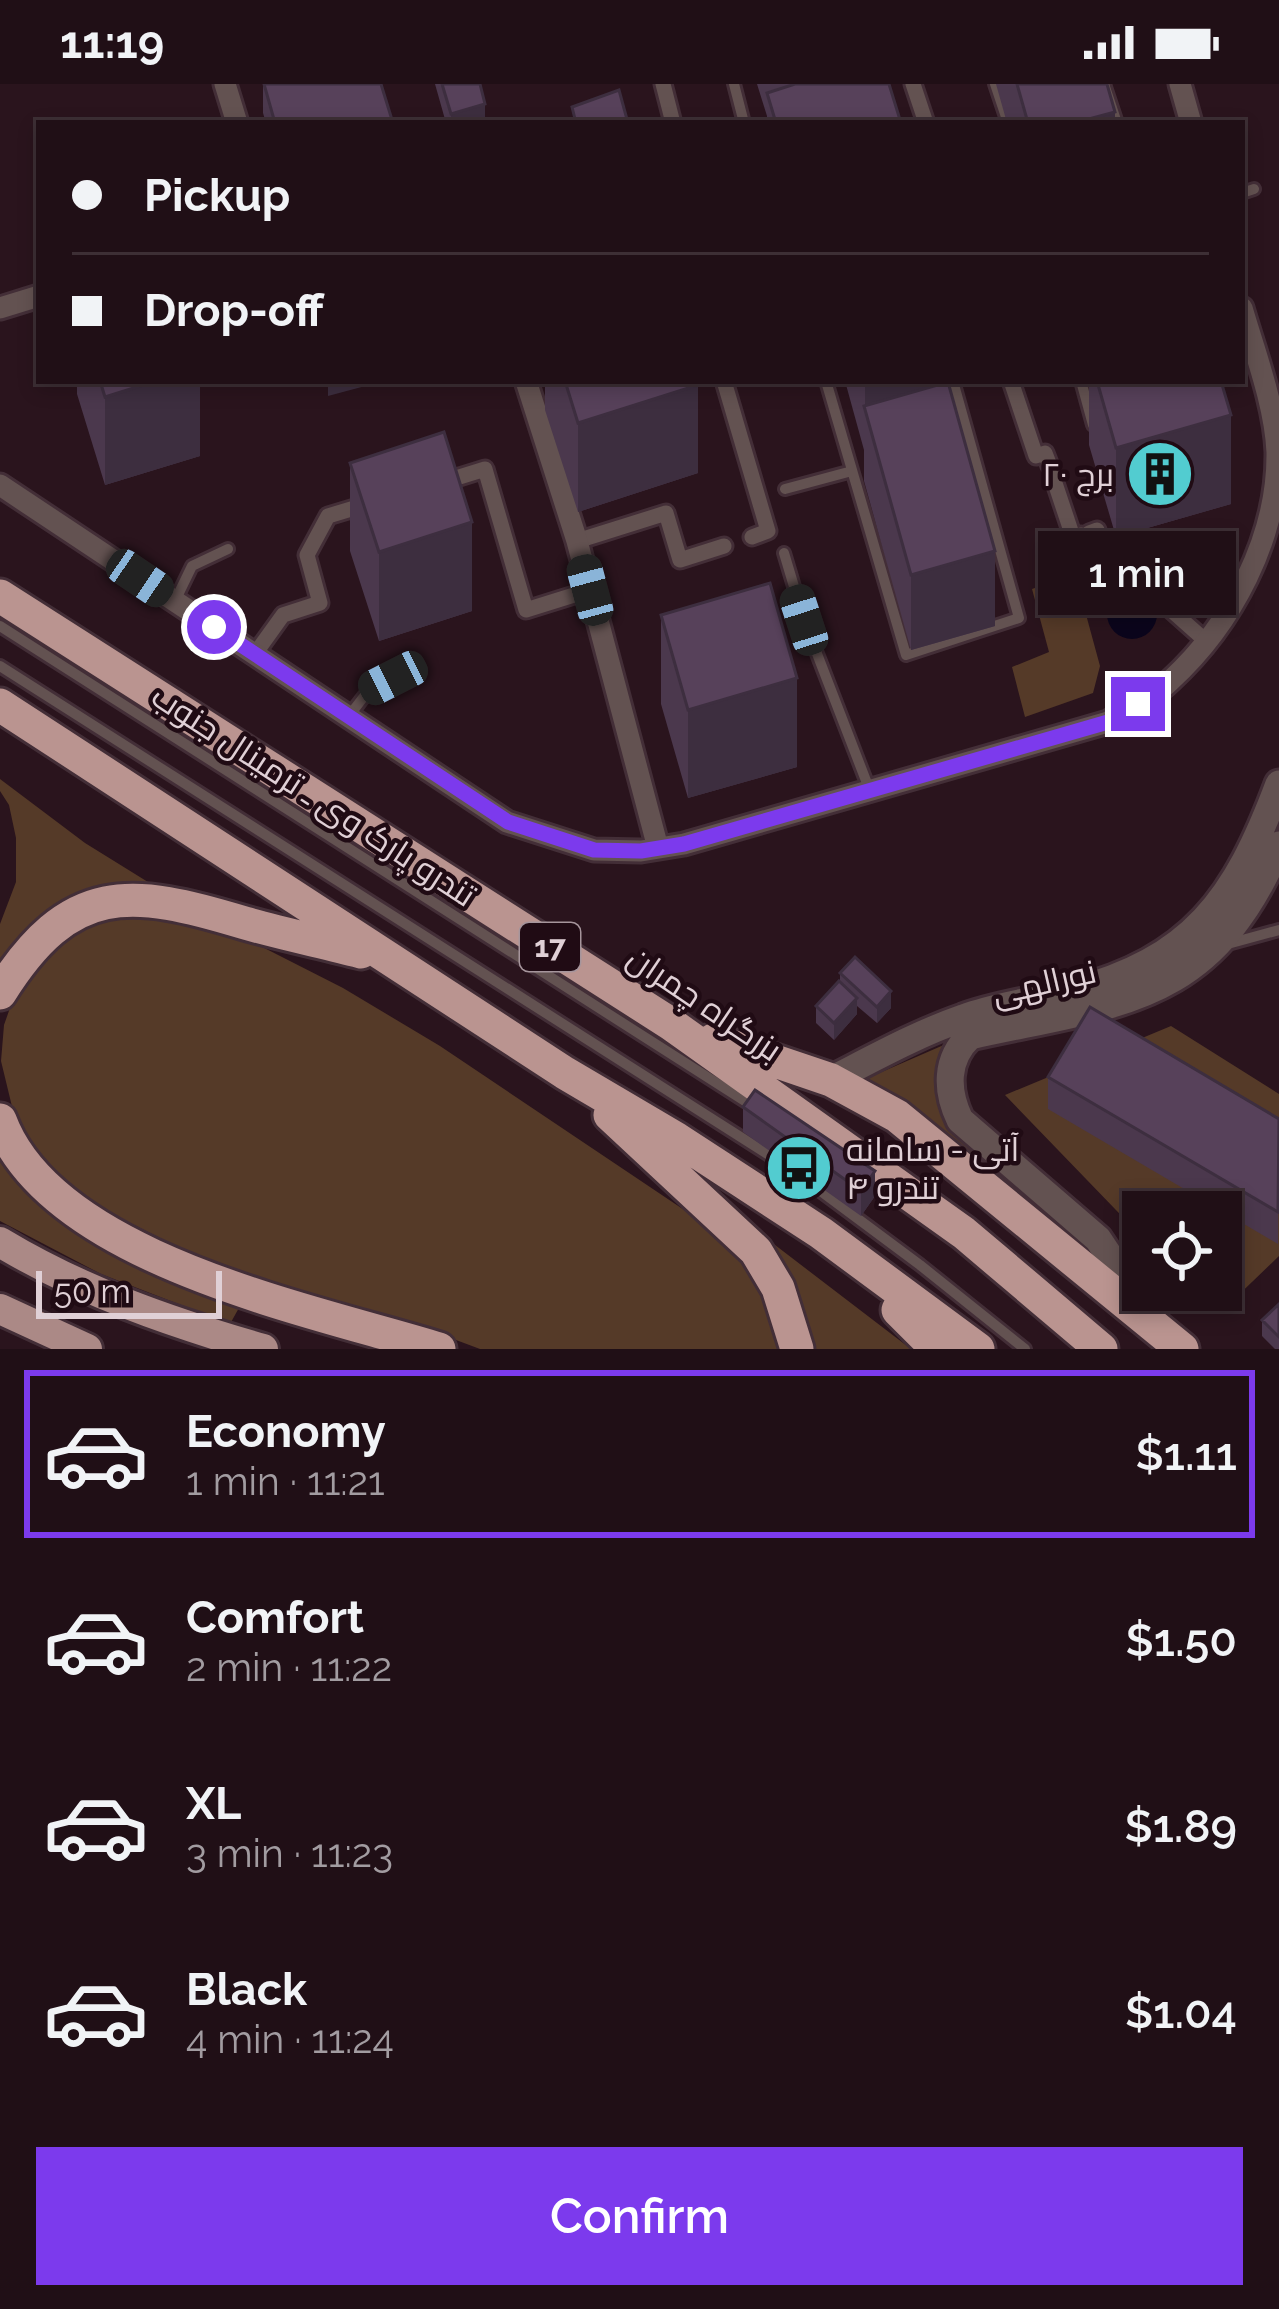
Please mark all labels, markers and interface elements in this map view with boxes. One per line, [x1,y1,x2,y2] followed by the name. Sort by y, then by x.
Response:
[60,16,164,69] text: 11:19
[144,169,290,222] text: Pickup
[144,284,324,337] text: Drop-off
[1125,439,1195,509] building icon: برج ۲۰
[1042,455,1114,497] place label: برج ۲۰
[1039,530,1237,614] callout: 1 min
[100,543,180,613] car
[1089,550,1185,596] text: 1 min
[563,551,617,629] car
[776,580,832,660] car
[187,600,241,654] route start
[353,646,433,710] car
[144,676,483,916] street label: تندرو پارک وی ـ ترمینال جنوب
[1111,677,1165,731] route end
[520,923,580,971] road number: 17
[619,938,789,1071] street label: بزرگراه چمران
[988,952,1100,1014] street label: نورالهی
[846,1130,1020,1207] place label: آتی - سامانه ۴ تندرو
[764,1133,834,1203] bus stop icon: آتی - سامانه ۴ تندرو
[1122,1191,1242,1311] map controls
[1122,1191,1242,1311] button: locate
[36,1265,222,1318] scale bar
[54,1272,131,1311] text: 50 m
[42,1400,150,1508] icon: car
[186,1405,386,1458] text: Economy
[1136,1428,1237,1481] text: $1.11
[186,1458,385,1504] text: 1 min · 11:21
[42,1586,150,1694] icon: car
[186,1591,364,1644] text: Comfort
[1126,1614,1237,1667] text: $1.50
[186,1644,392,1690] text: 2 min · 11:22
[42,1772,150,1880] icon: car
[186,1777,241,1830] text: XL
[1124,1800,1237,1853] text: $1.89
[186,1830,393,1876] text: 3 min · 11:23
[42,1958,150,2066] icon: car
[186,1963,307,2016] text: Black
[1125,1986,1237,2039] text: $1.04
[186,2016,394,2062] text: 4 min · 11:24
[36,2147,1243,2285] button: Confirm

